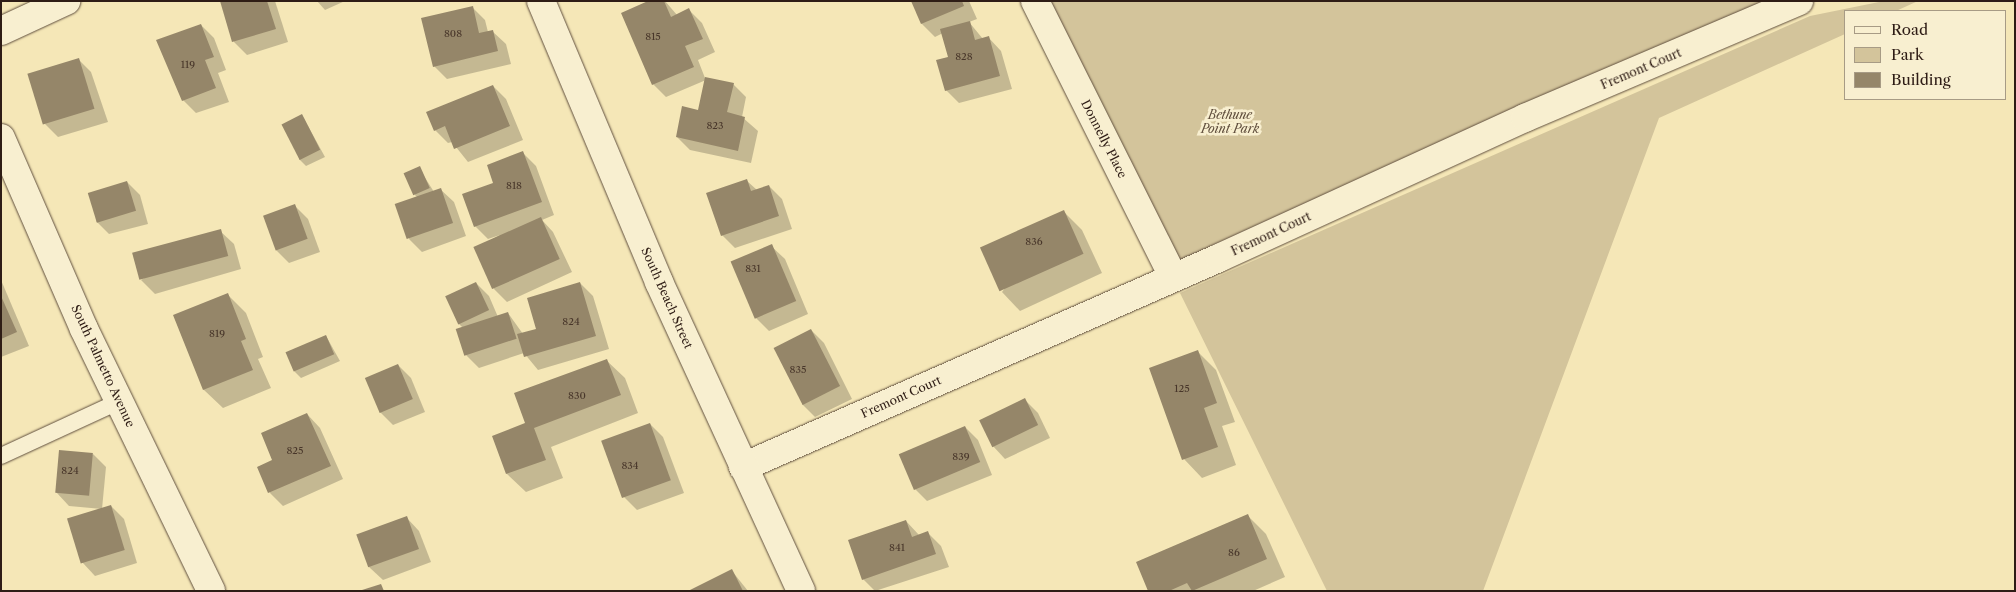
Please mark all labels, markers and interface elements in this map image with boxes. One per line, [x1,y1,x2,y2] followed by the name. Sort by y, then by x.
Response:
[1844,10,2006,100] legend
[1891,20,1928,39] text: Road
[444,28,462,40] house number: 808
[645,31,661,43] house number: 815
[1891,45,1924,64] text: Park
[1599,46,1683,92] street label: Fremont Court
[955,51,973,63] house number: 828
[181,59,195,71] house number: 119
[1891,70,1951,89] text: Building
[1078,97,1130,181] street label: Donnelly Place
[1201,108,1259,136] park label: Bethune Point Park
[706,120,724,132] house number: 823
[506,180,522,192] house number: 818
[1229,209,1313,259] street label: Fremont Court
[1025,236,1043,248] house number: 836
[638,245,696,351] street label: South Beach Street
[745,263,761,275] house number: 831
[68,302,138,430] street label: South Palmetto Avenue
[562,316,580,328] house number: 824
[209,328,225,340] house number: 819
[790,364,806,376] house number: 835
[859,373,943,421] street label: Fremont Court
[1174,383,1190,395] house number: 125
[568,390,586,402] house number: 830
[286,445,304,457] house number: 825
[952,451,970,463] house number: 839
[621,460,639,472] house number: 834
[61,465,79,477] house number: 824
[889,542,905,554] house number: 841
[1228,547,1240,559] house number: 86

